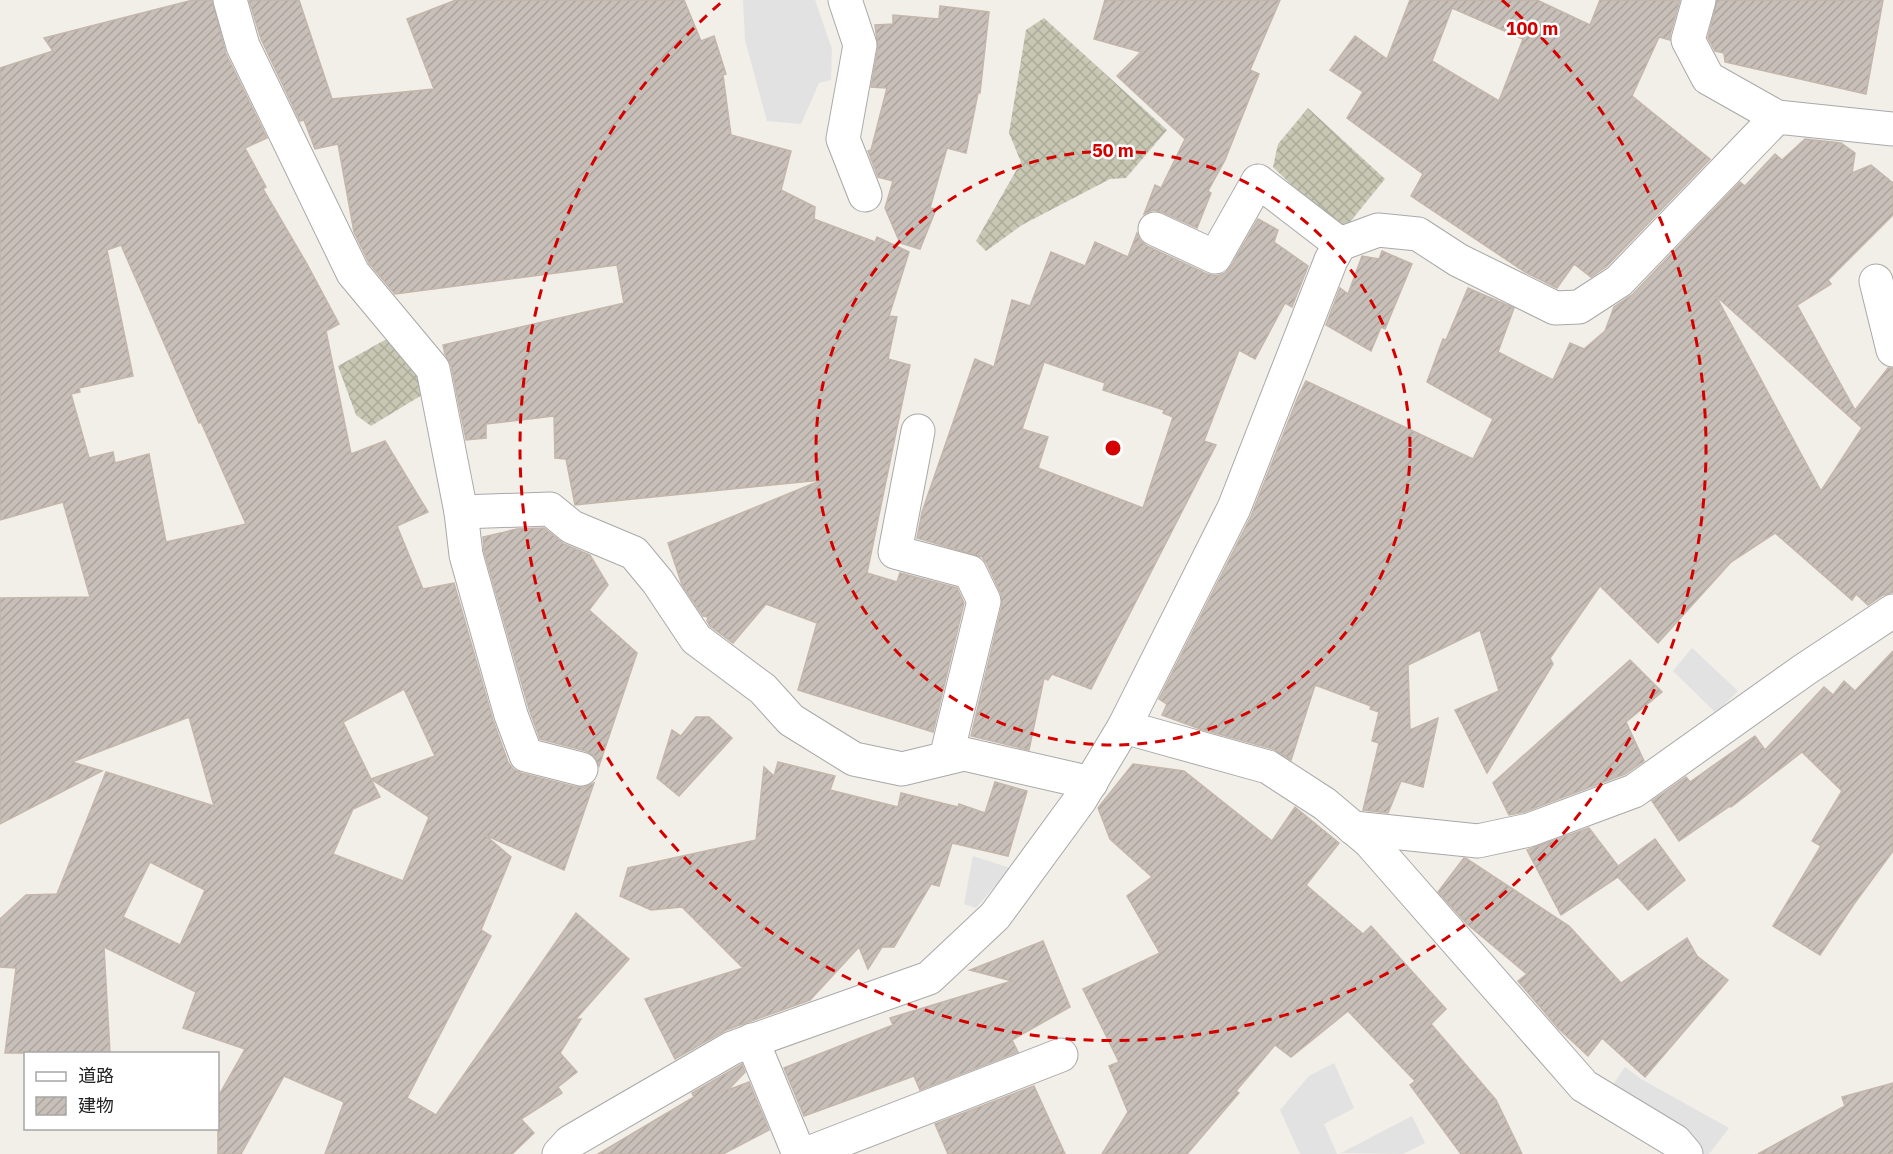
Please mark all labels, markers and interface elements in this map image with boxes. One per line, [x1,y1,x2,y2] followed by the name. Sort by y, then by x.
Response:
[1506,17,1558,40] text: 100 m
[1092,139,1134,162] text: 50 m
[1103,438,1123,458] centre of rings
[24,1052,219,1130] legend
[78,1064,114,1087] text: 道路
[78,1094,114,1117] text: 建物

